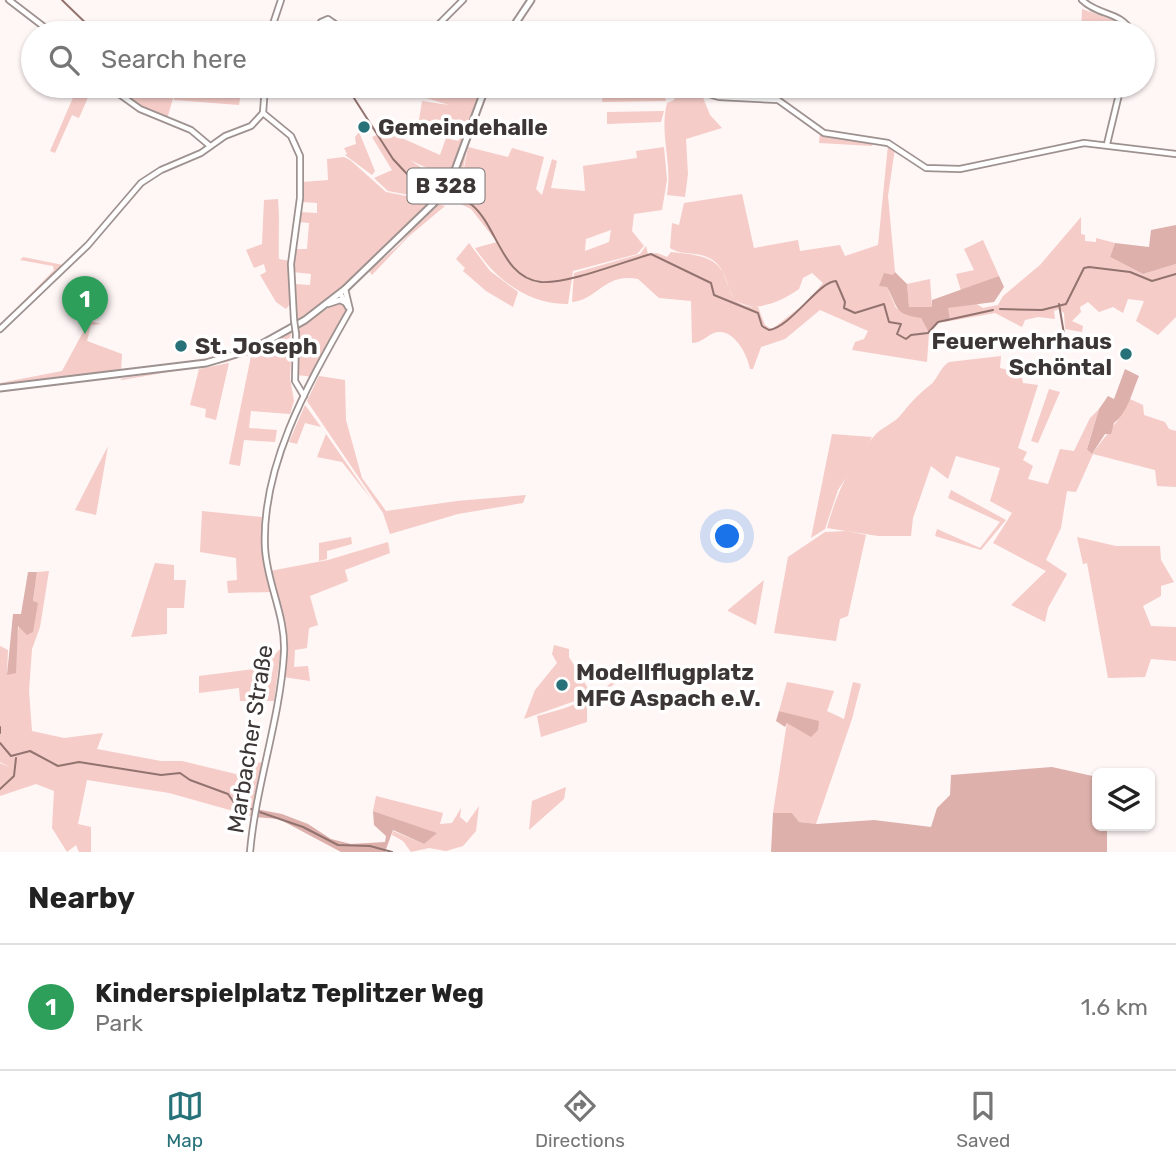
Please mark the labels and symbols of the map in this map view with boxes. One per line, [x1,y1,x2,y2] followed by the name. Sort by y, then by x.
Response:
[378,113,548,141] place label: Gemeindehalle
[356,119,372,135] marker: Gemeindehalle
[408,168,485,204] road number: B 328
[62,276,108,334] pin: 1
[932,327,1112,381] place label: Feuerwehrhaus Schöntal
[195,332,318,360] place label: St. Joseph
[173,338,189,354] marker: St. Joseph
[1118,346,1134,362] marker: Feuerwehrhaus Schöntal
[710,519,744,553] your location
[221,643,279,835] street label: Marbacher Straße
[576,658,761,712] place label: Modellflugplatz MFG Aspach e.V.
[554,677,570,693] marker: Modellflugplatz MFG Aspach e.V.

